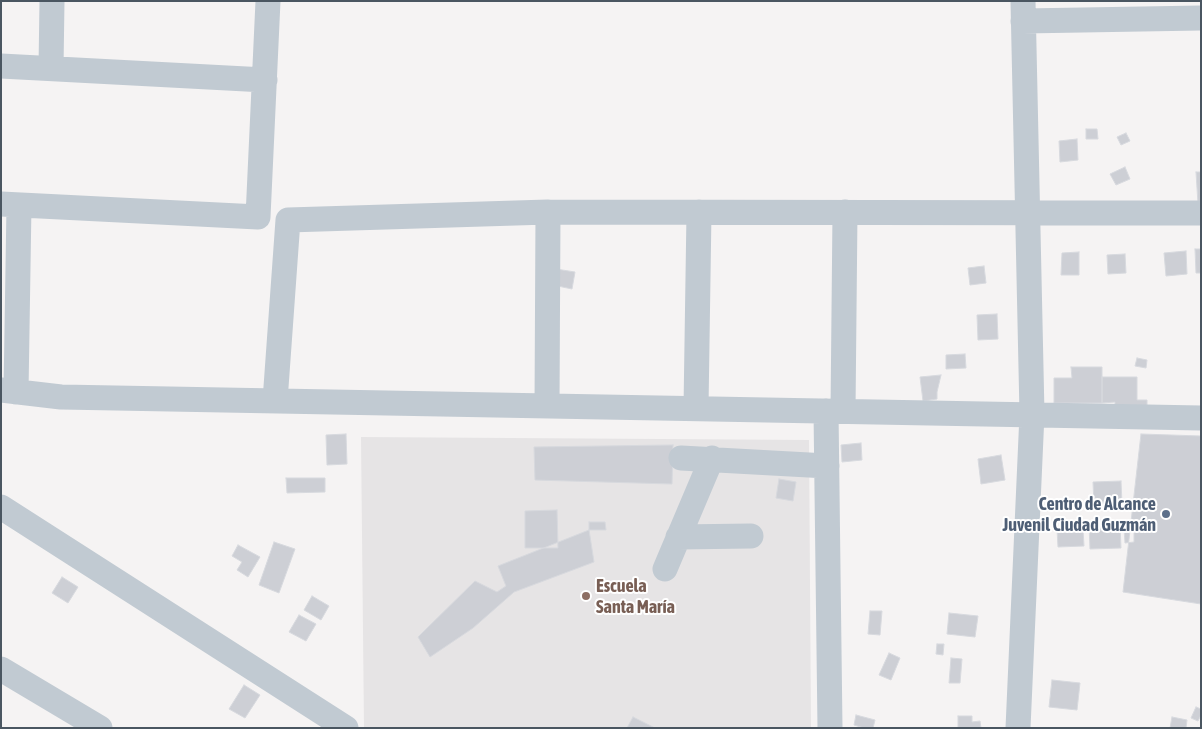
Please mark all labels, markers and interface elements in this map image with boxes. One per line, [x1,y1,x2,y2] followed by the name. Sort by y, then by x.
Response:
[1002,493,1156,536] place label: Centro de Alcance Juvenil Ciudad Guzmán
[1160,508,1172,520] marker: Centro de Alcance Juvenil Ciudad Guzmán
[596,575,675,618] place label: Escuela Santa María
[580,590,592,602] marker: Escuela Santa María

